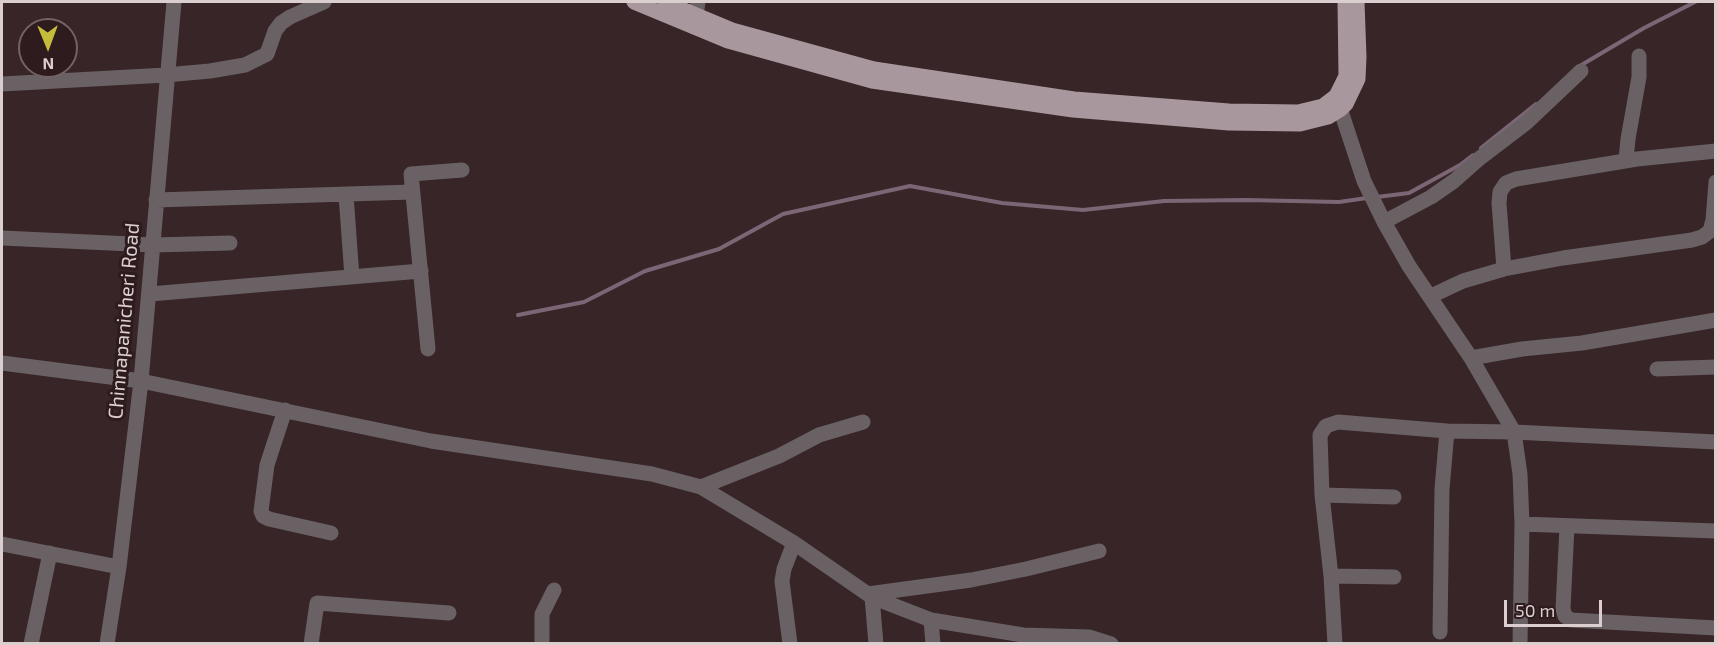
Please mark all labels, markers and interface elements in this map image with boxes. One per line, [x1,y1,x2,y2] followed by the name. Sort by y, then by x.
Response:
[18,18,78,78] north arrow
[42,55,54,74] text: N
[103,222,145,420] street label: Chinnapanicheri Road
[1507,588,1604,626] scale bar
[1515,599,1555,621] text: 50 m

